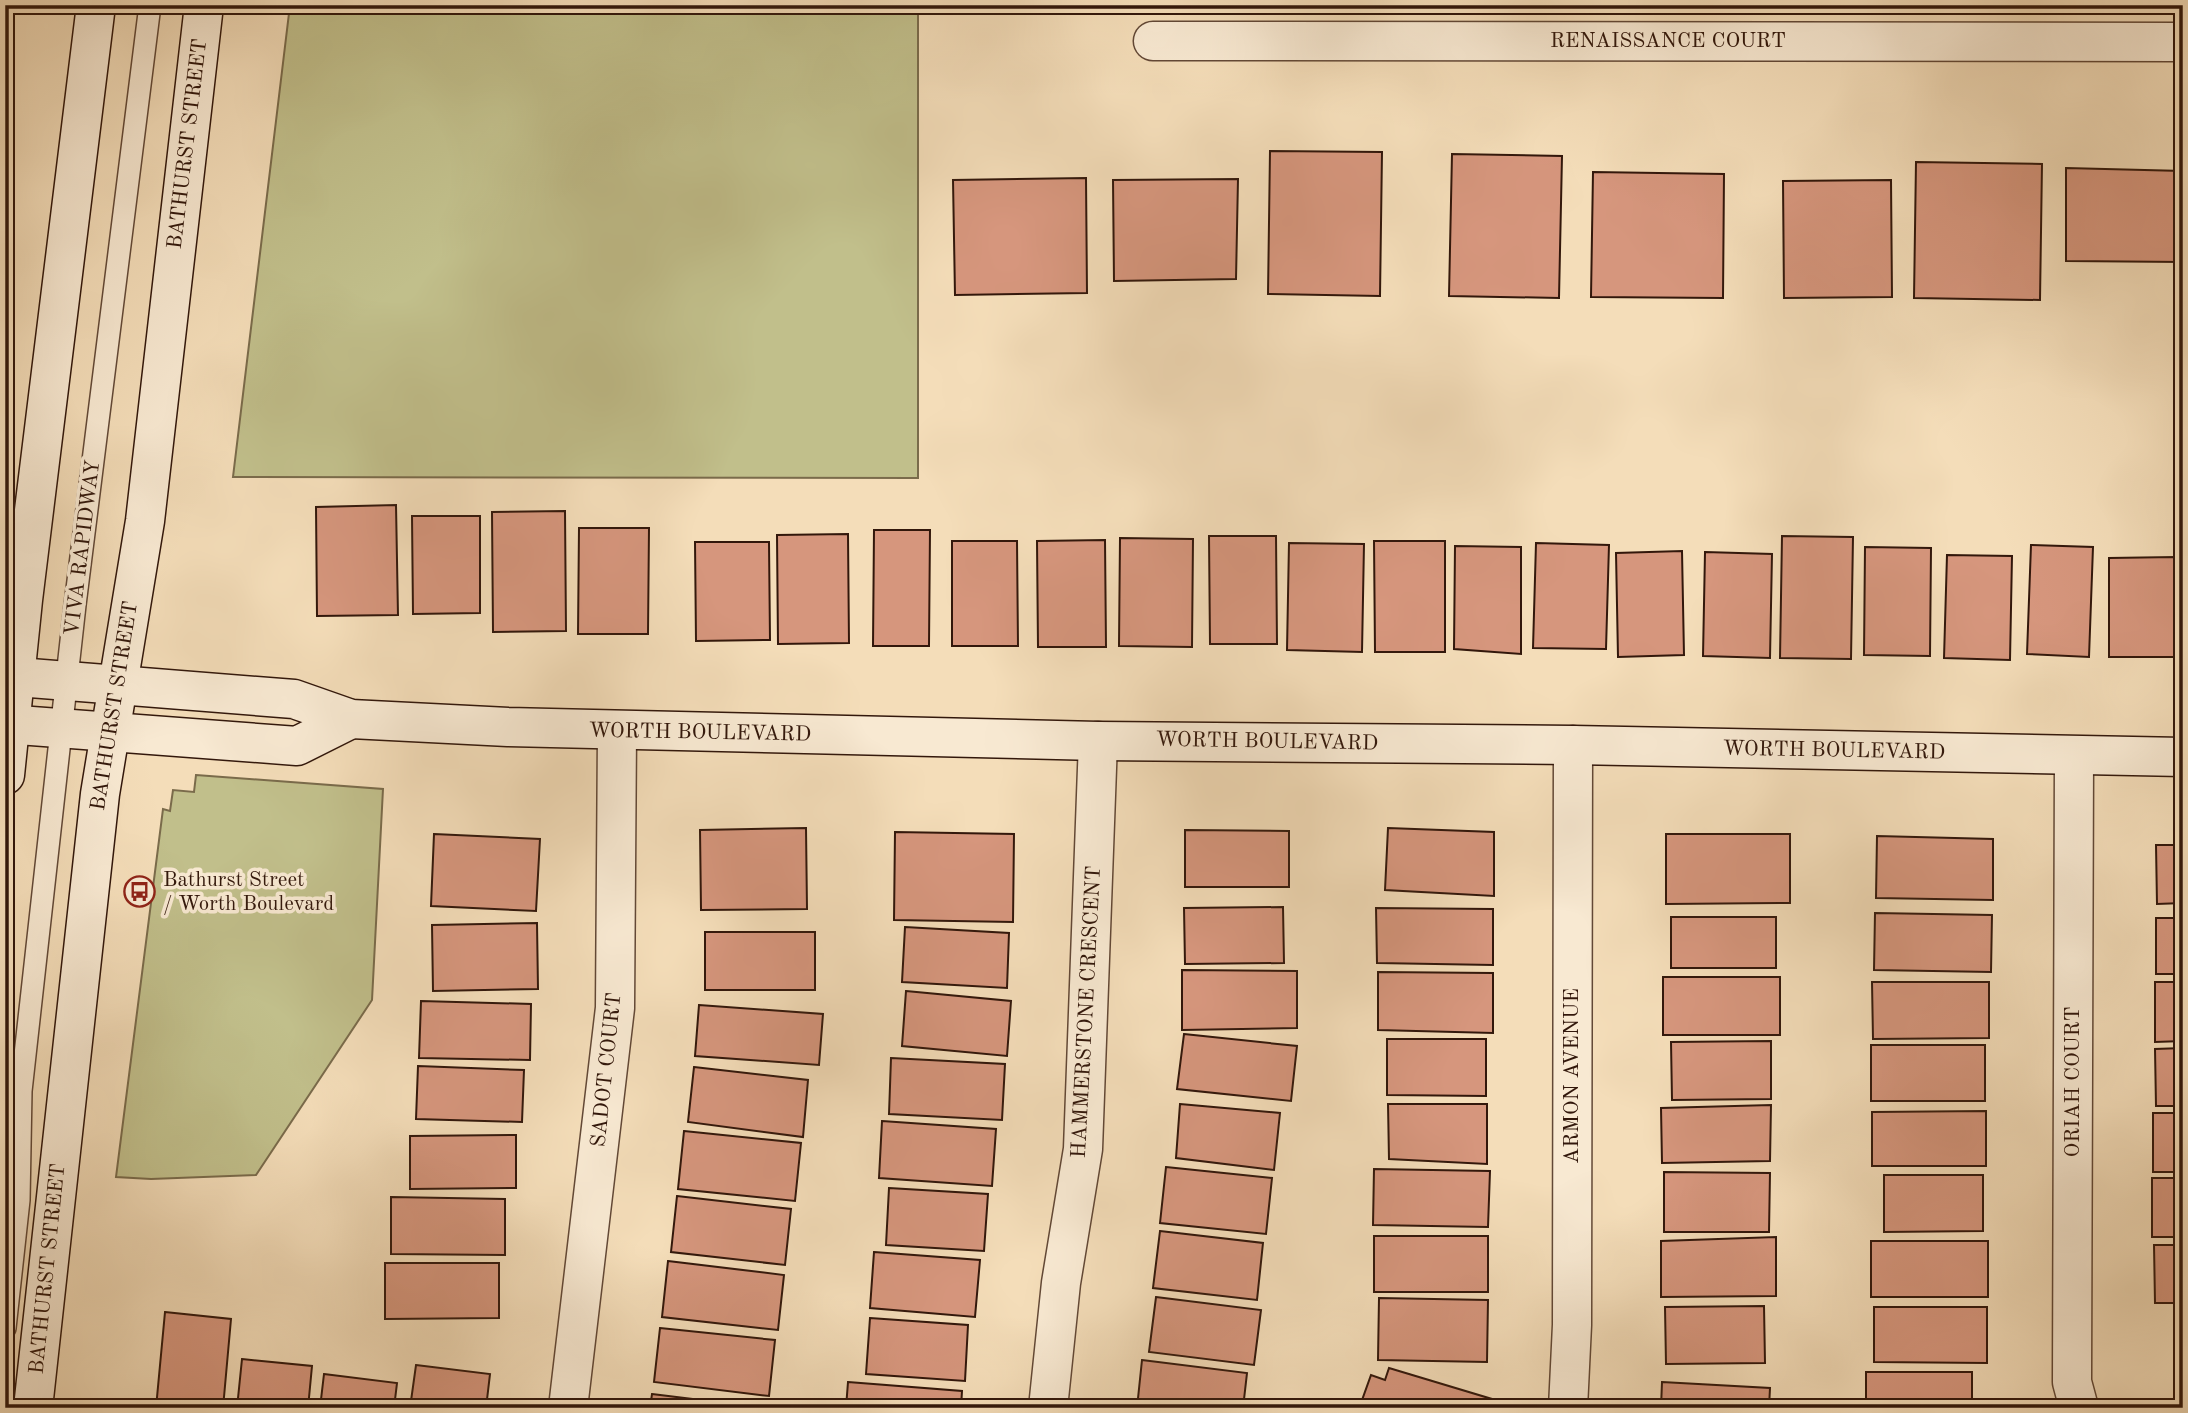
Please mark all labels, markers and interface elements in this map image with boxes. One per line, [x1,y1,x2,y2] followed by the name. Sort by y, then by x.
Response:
[1550,31,1786,52] street label: RENAISSANCE COURT
[165,38,211,250] street label: BATHURST STREET
[62,459,104,637] street label: VIVA RAPIDWAY
[88,600,142,812] street label: BATHURST STREET
[589,721,811,745] street label: WORTH BOULEVARD
[1156,730,1378,754] street label: WORTH BOULEVARD
[1723,739,1945,763] street label: WORTH BOULEVARD
[1069,865,1105,1159] street label: HAMMERSTONE CRESCENT
[163,870,334,915] place label: Bathurst Street / Worth Boulevard
[123,875,157,909] bus stop icon: Bathurst Street / Worth Boulevard
[1562,988,1583,1164] street label: ARMON AVENUE
[588,992,626,1148] street label: SADOT COURT
[2063,1006,2084,1158] street label: ORIAH COURT
[26,1163,70,1375] street label: BATHURST STREET

